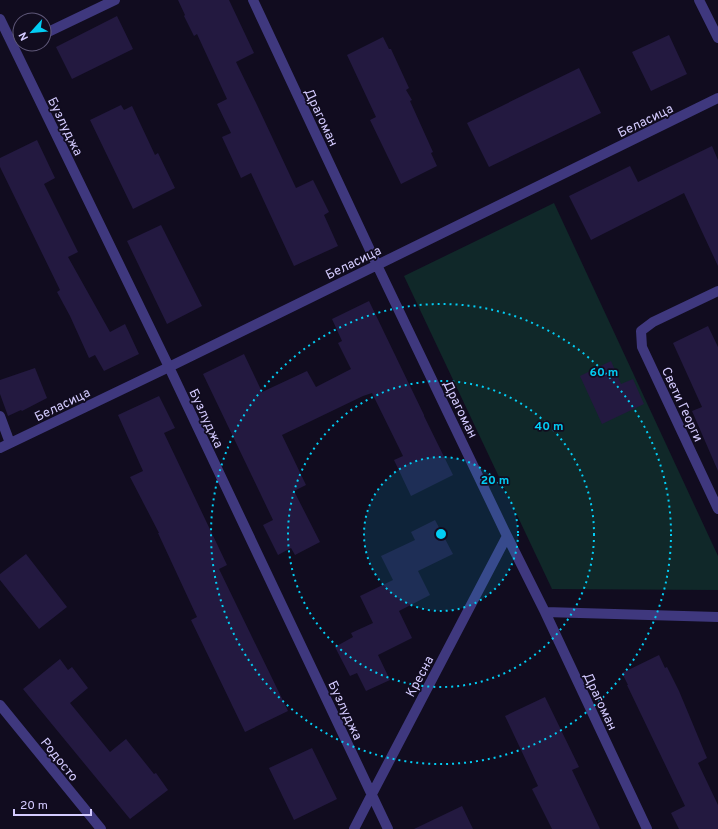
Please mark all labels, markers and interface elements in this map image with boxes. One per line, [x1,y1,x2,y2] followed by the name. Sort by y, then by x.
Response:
[12,12,52,52] north arrow
[16,29,32,43] text: N
[300,86,341,149] street label: Драгоман
[43,95,85,159] street label: Бузлуджа
[615,101,676,142] street label: Беласица
[323,243,384,284] street label: Беласица
[590,365,618,381] text: 60 m
[657,365,706,445] street label: Свети Георги
[438,379,480,441] street label: Драгоман
[32,385,93,426] street label: Беласица
[185,387,226,451] street label: Бузлуджа
[534,419,564,435] text: 40 m
[481,473,509,489] text: 20 m
[434,527,448,541] centre of rings
[403,654,438,700] street label: Кресна
[579,670,620,733] street label: Драгоман
[324,679,365,743] street label: Бузлуджа
[36,735,81,785] street label: Родосто
[14,791,91,817] scale bar
[20,798,48,814] text: 20 m

